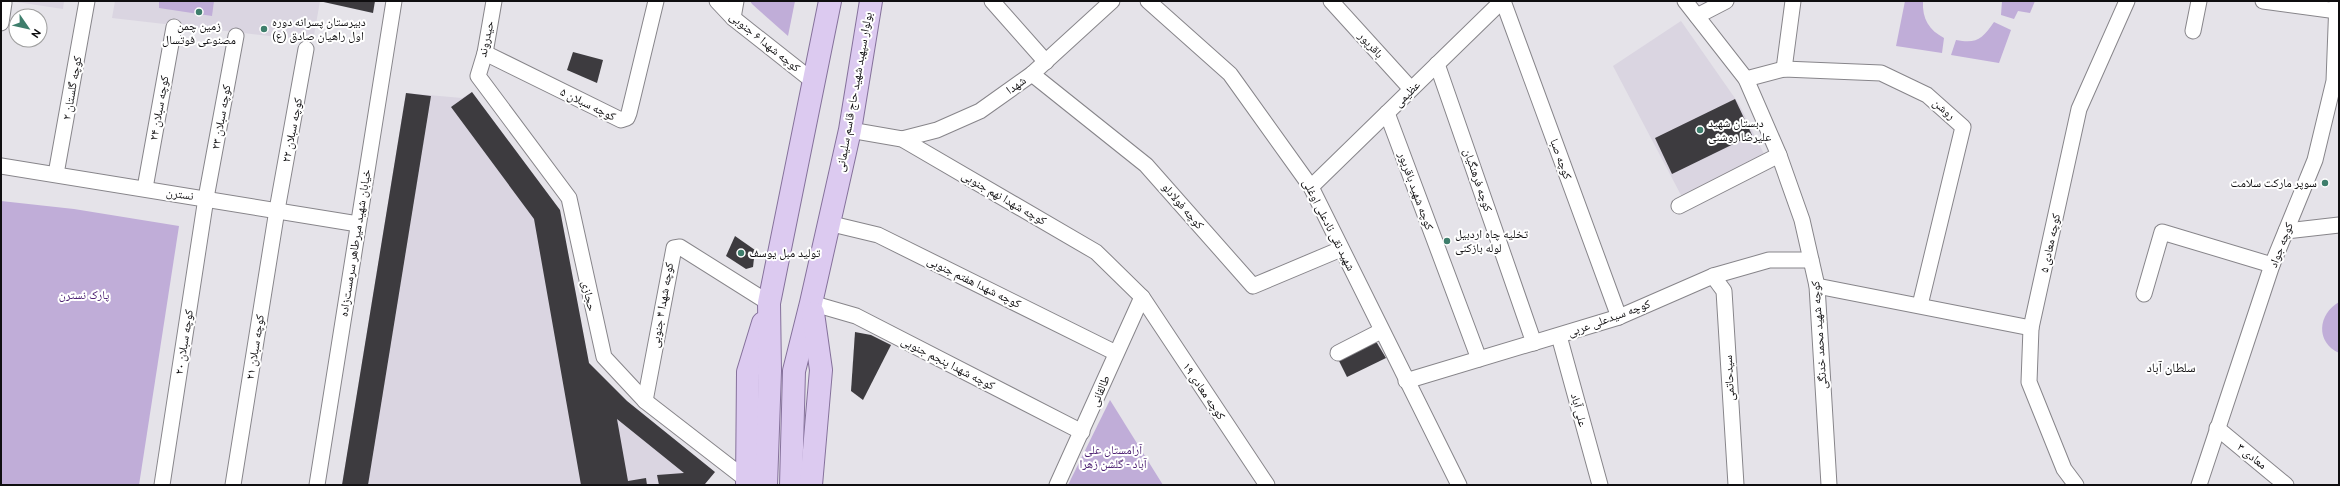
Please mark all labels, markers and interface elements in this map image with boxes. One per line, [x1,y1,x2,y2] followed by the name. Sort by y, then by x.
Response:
[194,7,204,17] marker: زمین چمن مصنوعی فوتسال
[8,8,48,48] north arrow
[727,9,803,75] street label: کوچه شهدا ۶ جنوبی
[833,11,876,173] street label: بولوار سپهبد شهید حاج قاسم سلیمانی
[272,15,366,44] place label: دبیرستان پسرانه دوره اول راهیان صادق (ع)
[162,19,236,47] place label: زمین چمن مصنوعی فوتسال
[475,19,497,59] street label: حیدروند
[259,24,269,34] marker: دبیرستان پسرانه دوره اول راهیان صادق (ع)
[29,27,44,40] text: N
[1355,28,1386,61] street label: باقرپور
[59,55,85,121] street label: کوچه گلستان ۲
[1003,73,1029,97] street label: شهدا
[146,74,172,142] street label: کوچه سبلان ۲۴
[1391,78,1423,110] street label: عظیمی
[208,83,234,151] street label: کوچه سبلان ۲۳
[558,84,618,124] street label: کوچه سبلان ۵
[1930,95,1958,123] street label: روشن
[279,96,306,164] street label: کوچه سبلان ۲۲
[1708,116,1771,144] place label: دبستان شهید علیرضا روشنی
[1695,125,1705,135] marker: دبستان شهید علیرضا روشنی
[1547,137,1575,181] street label: کوچه صبا
[1460,147,1495,213] street label: کوچه فرهنگیان
[1395,149,1437,232] street label: کوچه شهید باقرپور
[336,168,374,318] street label: خیابان شهید میرطاهر سرمست‌زاده
[959,168,1049,229] street label: کوچه شهدا نهم جنوبی
[2231,176,2317,190] place label: سوپر مارکت سلامت
[1300,177,1358,273] street label: شهید نقی نادعلی اوغلی
[2320,178,2330,188] marker: سوپر مارکت سلامت
[1159,180,1207,232] street label: کوچه فولادلو
[165,185,195,203] street label: نسترن
[2037,212,2063,274] street label: کوچه معادی ۵
[2266,220,2296,270] street label: کوچه جواد
[1455,227,1528,255] place label: تخلیه چاه اردبیل لوله بازکنی
[1442,236,1452,246] marker: تخلیه چاه اردبیل لوله بازکنی
[749,246,821,260] place label: تولید مبل یوسف
[736,248,746,258] marker: تولید مبل یوسف
[924,253,1023,312] street label: کوچه شهدا هفتم جنوبی
[648,261,677,349] street label: کوچه شهدا ۴ جنوبی
[579,280,599,313] street label: حجازی
[1808,280,1830,390] street label: کوچه شهید محمد خدنگی
[59,288,110,302] park label: پارک نسترن
[1566,297,1652,340] street label: کوچه سیدعلی عربی
[172,308,196,376] street label: کوچه سبلان ۲۰
[243,313,267,381] street label: کوچه سبلان ۲۱
[898,333,997,394] street label: کوچه شهدا پنجم جنوبی
[1721,355,1737,401] street label: سیدحاتمی
[1180,360,1228,422] street label: کوچه معادی ۱۹
[2146,360,2196,376] district label: سلطان آباد
[1087,373,1113,409] street label: طالقانی
[1567,392,1590,428] street label: علی آباد
[2234,440,2270,472] street label: معادی ۳
[1079,443,1148,471] park label: آرامستان علی آباد - گلشن زهرا

